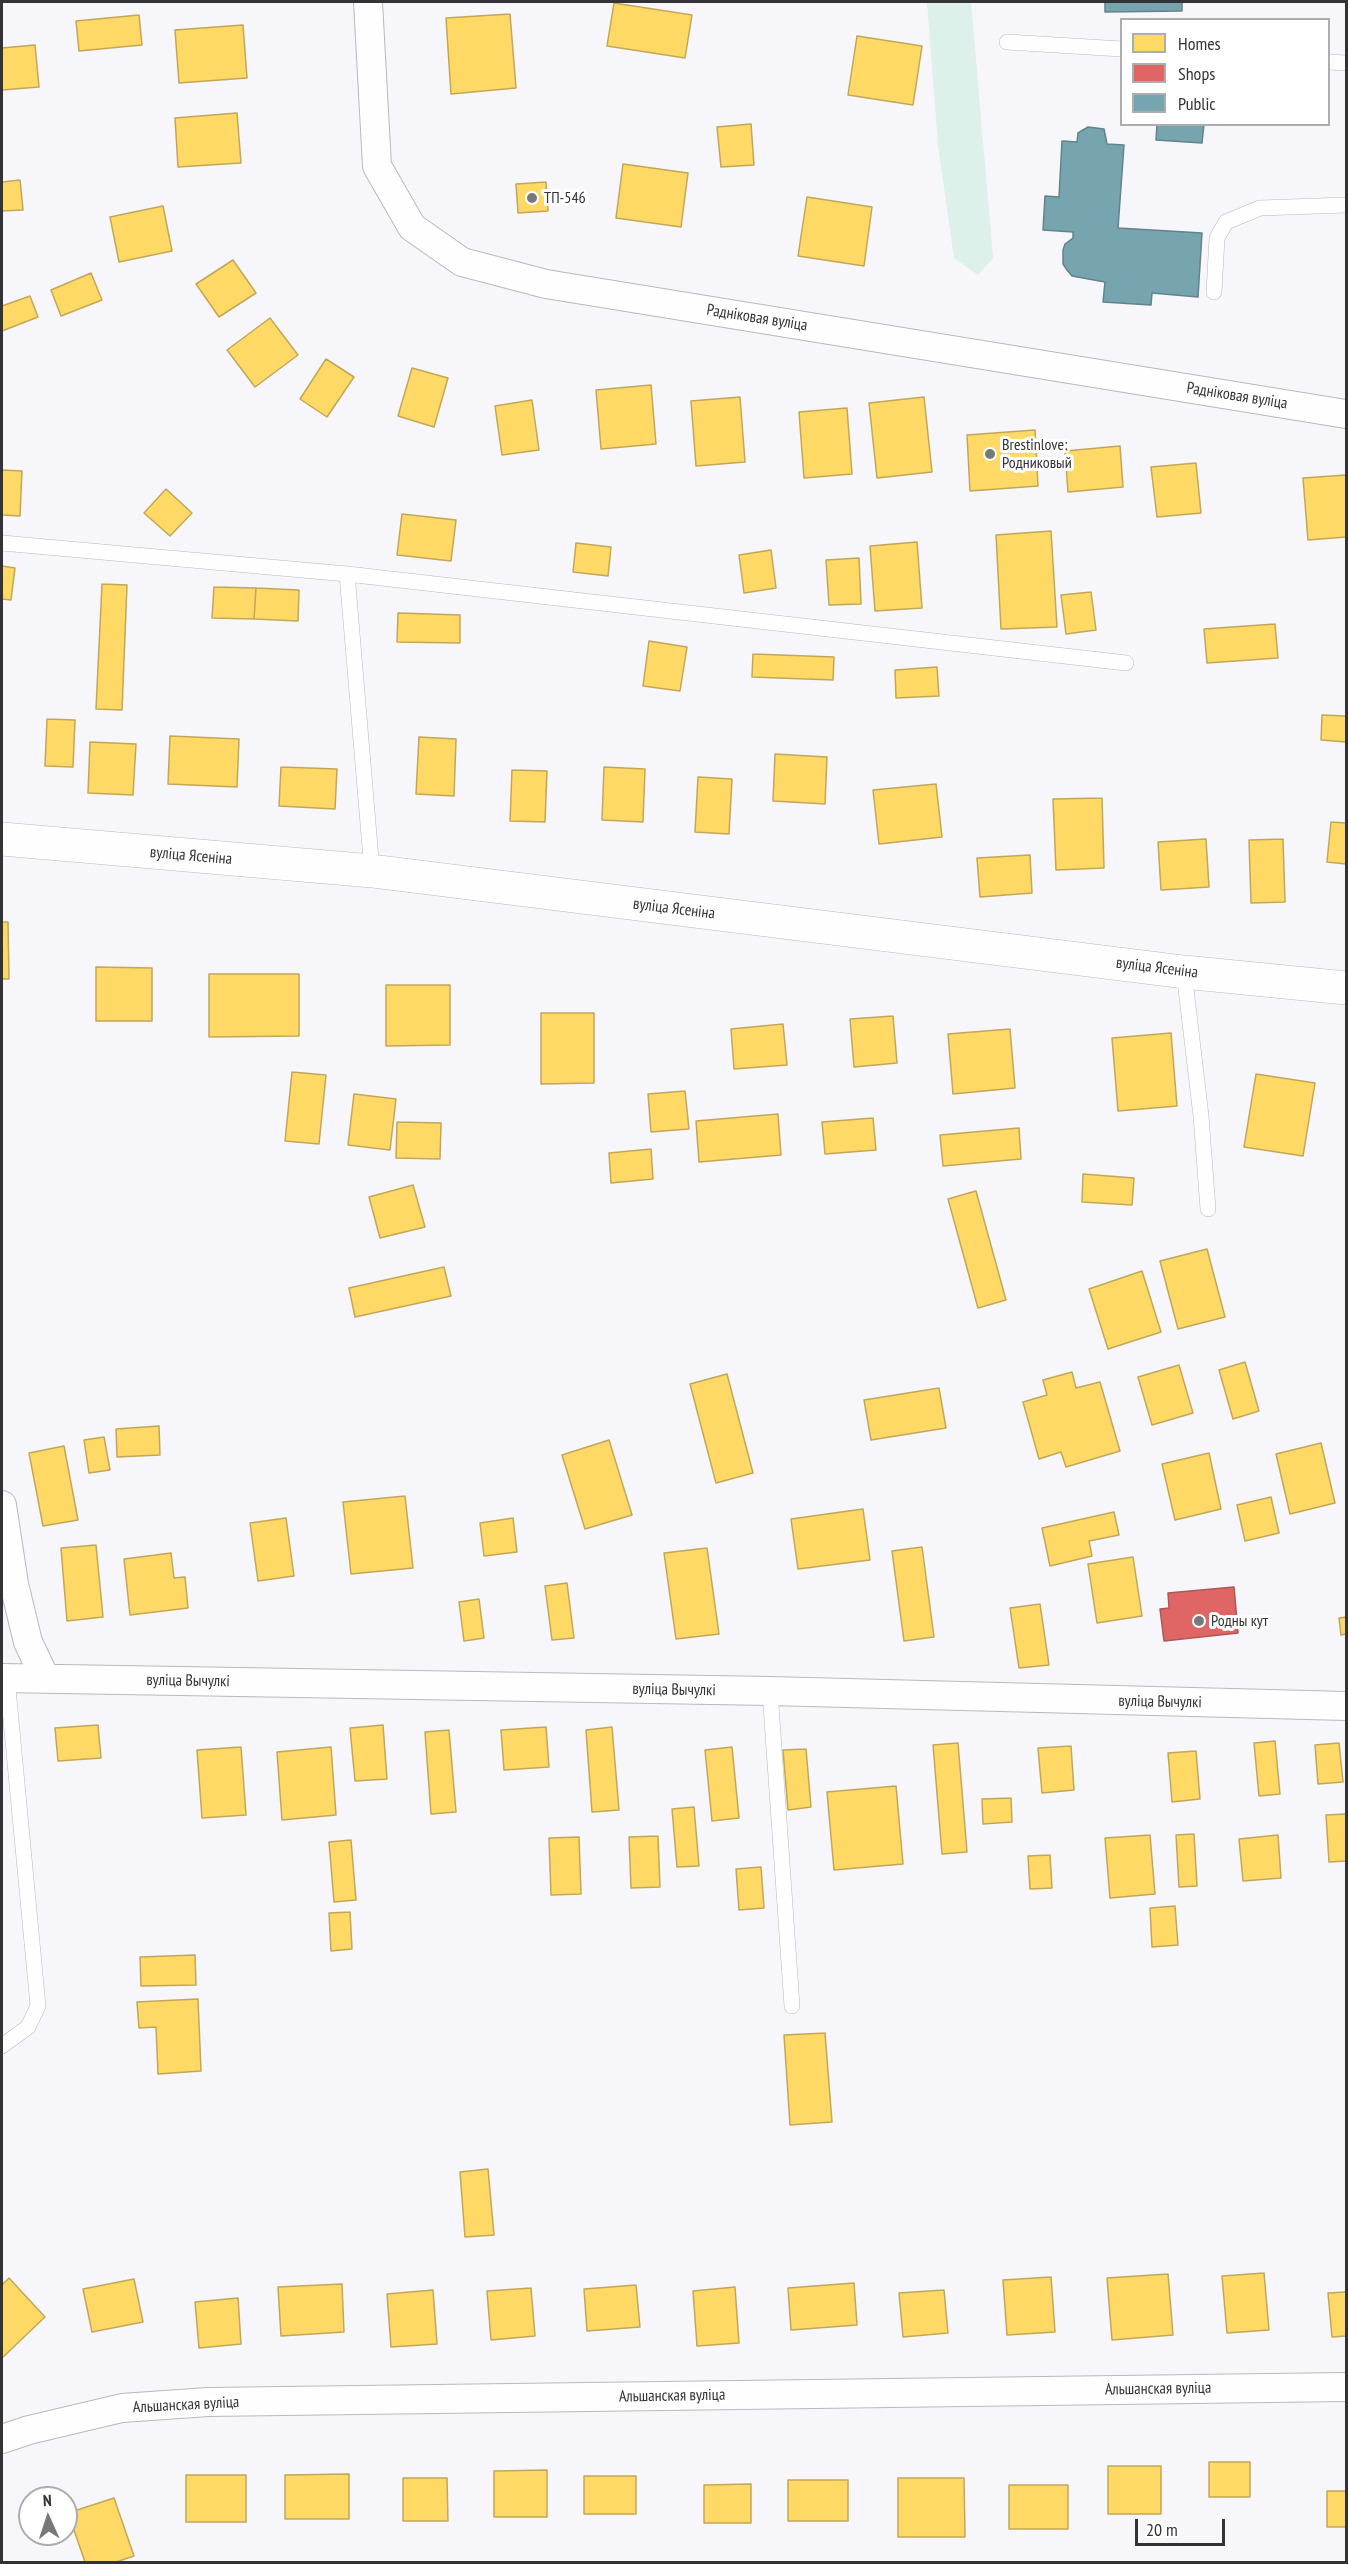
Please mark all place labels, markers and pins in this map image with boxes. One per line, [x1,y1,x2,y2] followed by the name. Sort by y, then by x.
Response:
[544,188,586,208] place label: ТП-546
[525,191,539,205] marker: ТП-546
[1002,435,1072,473] place label: Brestinlove: Родниковый
[983,447,997,461] marker: Brestinlove: Родниковый
[1211,1611,1268,1631] place label: Родны кут
[1192,1614,1206,1628] marker: Родны кут

